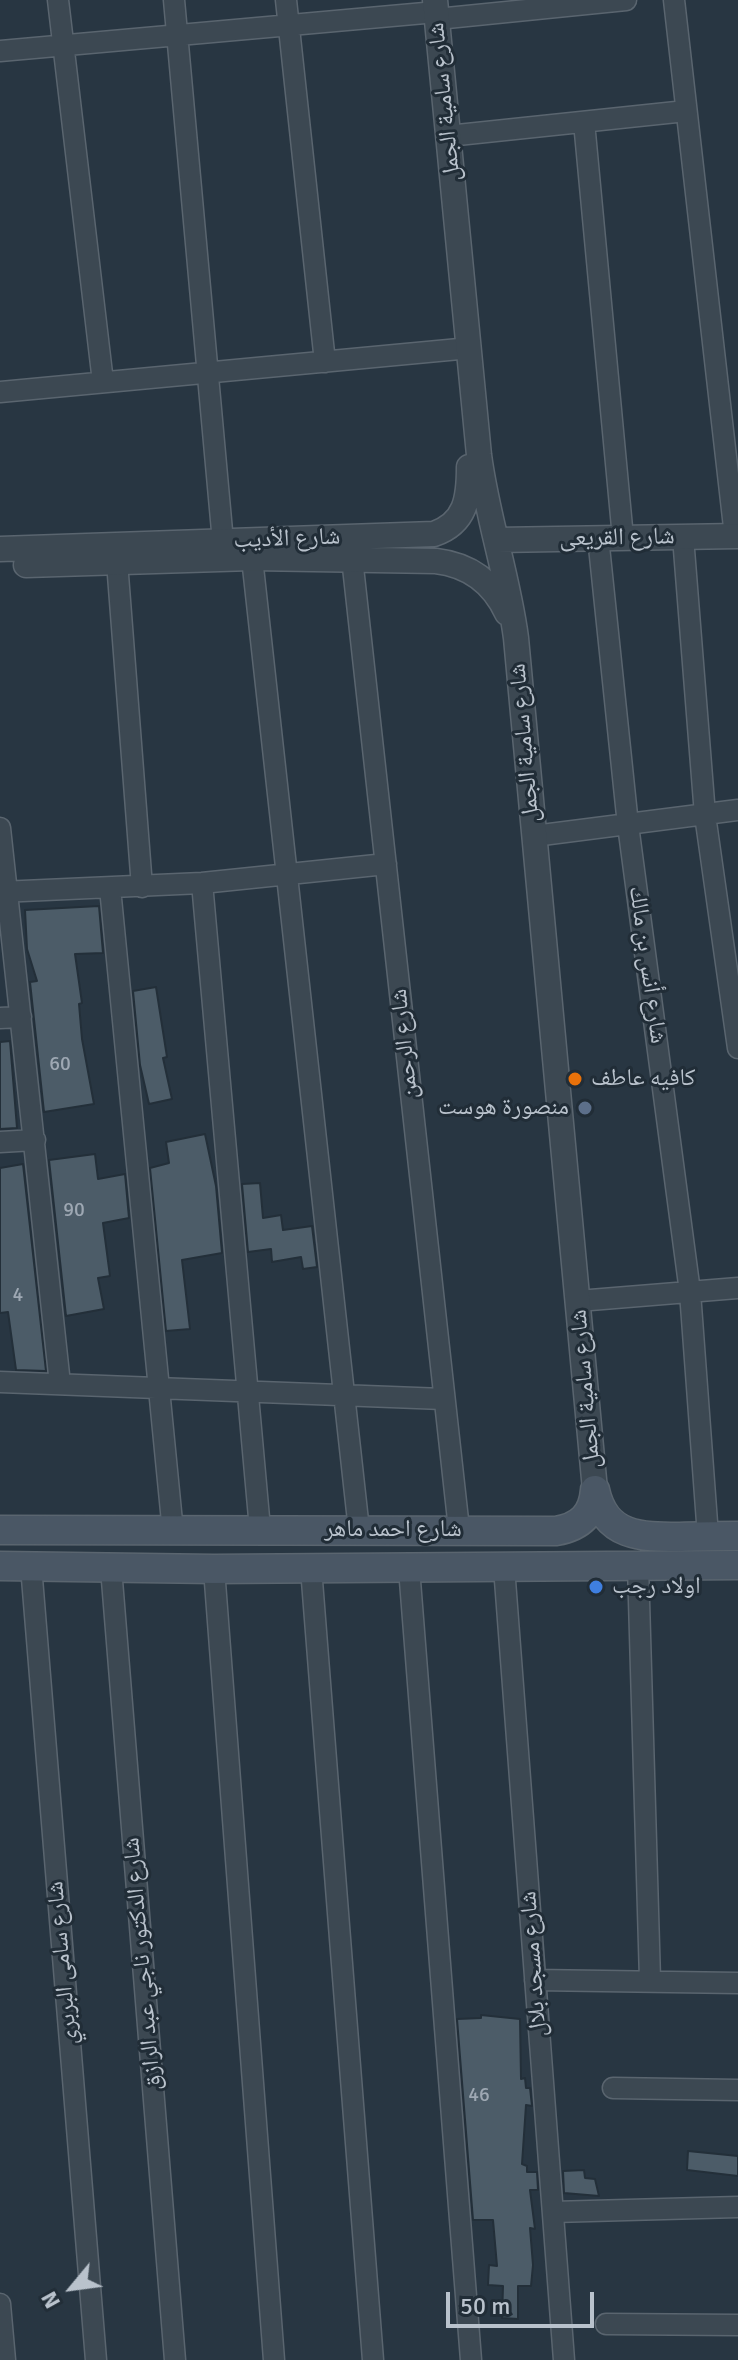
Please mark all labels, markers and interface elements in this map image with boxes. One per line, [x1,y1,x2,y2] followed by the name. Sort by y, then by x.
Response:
[422,21,468,183] street label: شارع سامية الجمل
[233,523,341,555] street label: شارع الأديب
[559,523,675,553] street label: شارع القريعى
[504,662,546,824] street label: شارع سامية الجمل
[622,884,672,1046] street label: شارع أنس بن مالك
[385,987,425,1101] street label: شارع الرحمن
[49,1053,71,1077] house number: 60
[591,1065,696,1093] place label: كافيه عاطف
[566,1070,584,1088] marker: كافيه عاطف
[438,1094,569,1122] place label: منصورة هوست
[576,1099,594,1117] marker: منصورة هوست
[63,1199,85,1223] house number: 90
[13,1284,23,1308] house number: 4
[565,1308,607,1470] street label: شارع سامية الجمل
[324,1516,462,1544] street label: شارع احمد ماهر
[612,1573,701,1601] place label: اولاد رجب
[587,1578,605,1596] marker: اولاد رجب
[118,1836,168,2092] street label: شارع الدكتور ناجي عبد الرازق
[42,1880,84,2046] street label: شارع سامى البربري
[515,1890,553,2038] street label: شارع مسجد بلال
[468,2084,490,2108] house number: 46
[32,2248,112,2328] north arrow
[450,2276,598,2326] scale bar
[35,2287,66,2313] text: N
[460,2291,510,2321] text: 50 m

